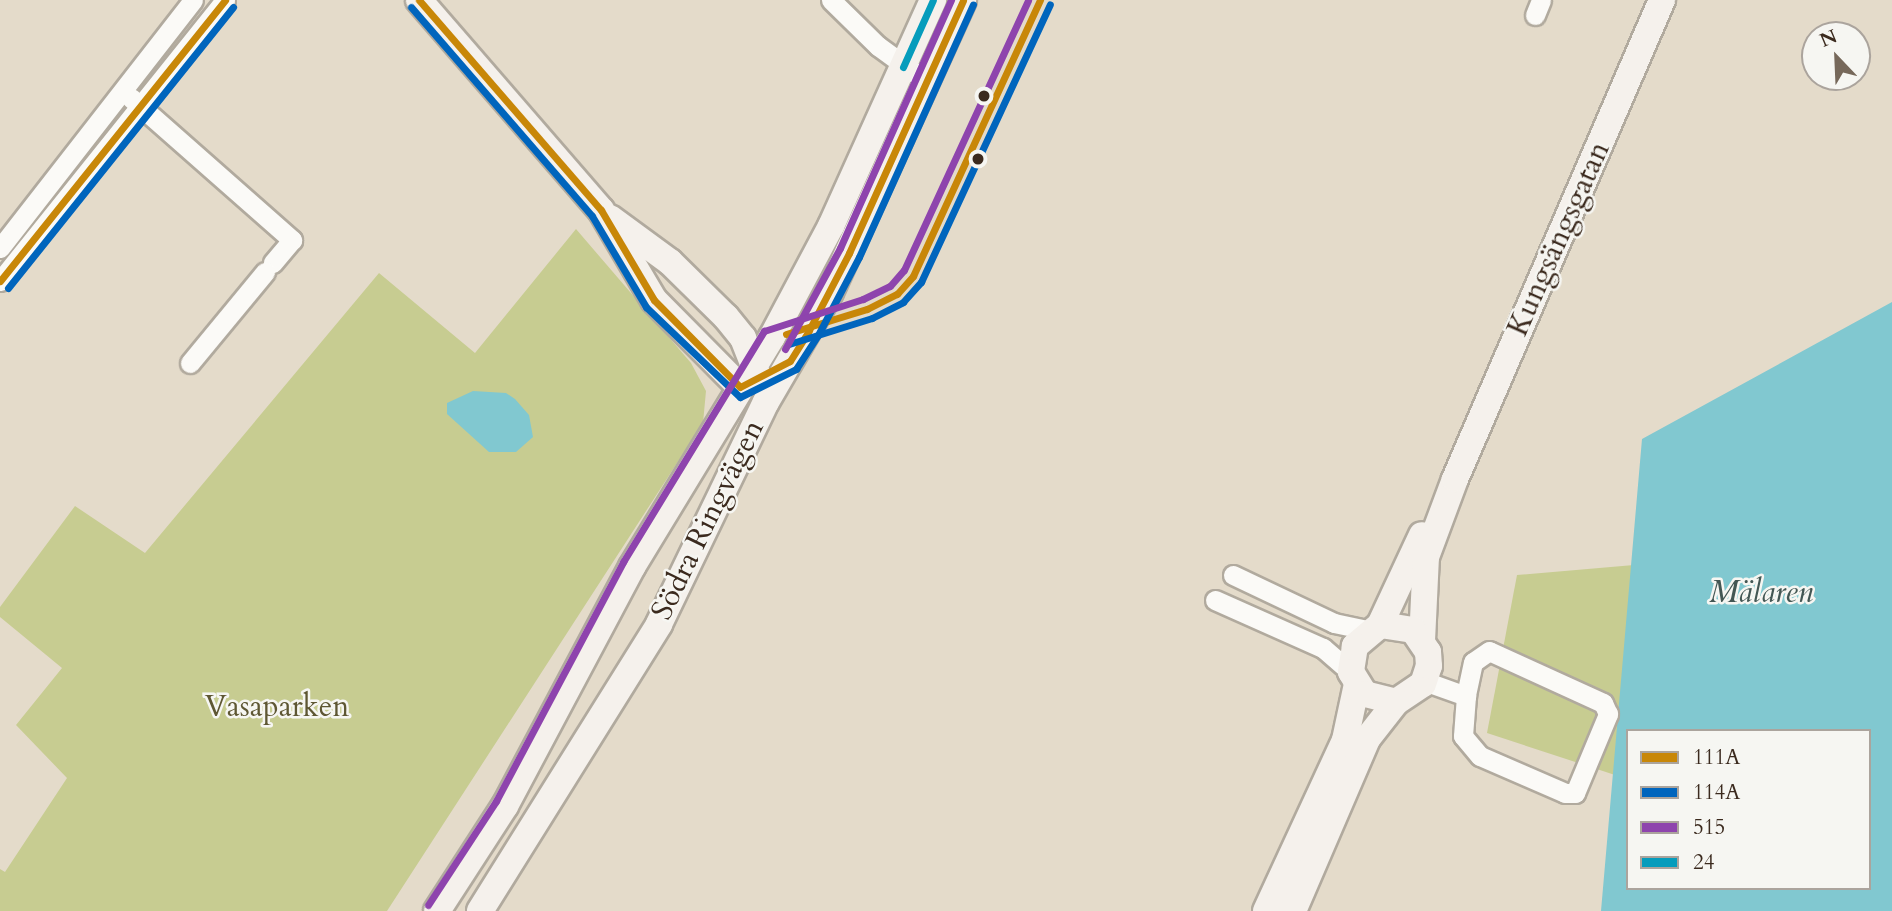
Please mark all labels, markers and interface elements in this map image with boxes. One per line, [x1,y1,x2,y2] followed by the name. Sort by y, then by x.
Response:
[1801,21,1871,91] north arrow
[1816,23,1841,54] text: N
[977,89,991,103] unlabelled marker
[1500,136,1618,342] street label: Kungsängsgatan
[971,152,985,166] unlabelled marker
[644,414,772,626] street label: Södra Ringvägen
[1709,573,1813,611] water label: Mälaren
[205,689,349,725] park label: Vasaparken
[1626,729,1871,890] legend
[1693,743,1740,772] text: 111A
[1693,778,1740,807] text: 114A
[1693,813,1725,842] text: 515
[1693,848,1715,877] text: 24

